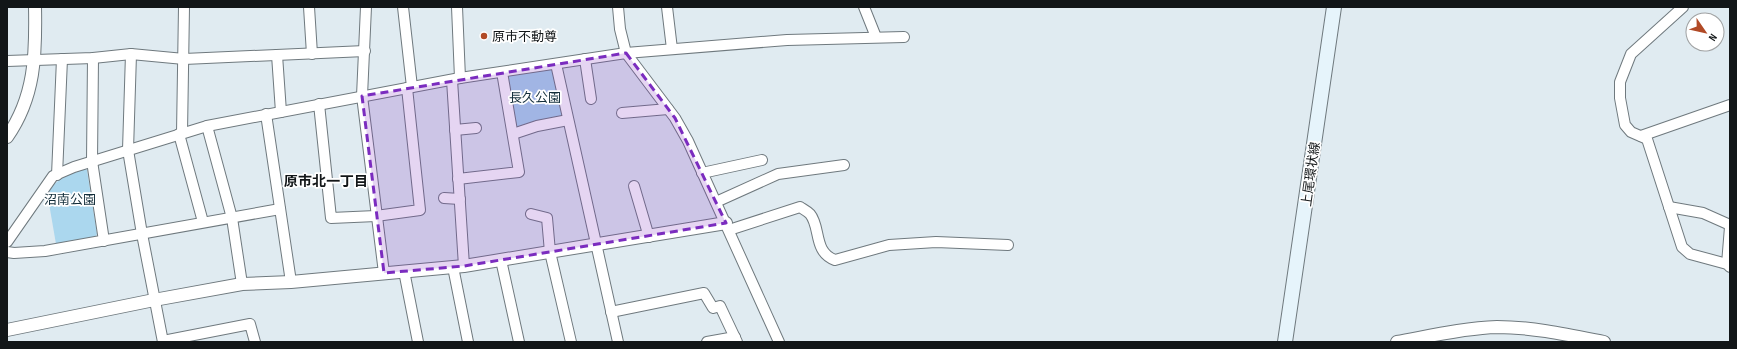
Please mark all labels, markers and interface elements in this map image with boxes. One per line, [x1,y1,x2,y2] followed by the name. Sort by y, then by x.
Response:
[1685,12,1725,52] north arrow
[492,29,557,45] place label: 原市不動尊
[479,31,489,41] marker: 原市不動尊
[1706,31,1720,43] text: N
[509,90,561,106] park label: 長久公園
[1299,141,1323,207] street label: 上尾環状線
[284,173,368,190] district label: 原市北一丁目
[44,192,96,208] park label: 沼南公園

